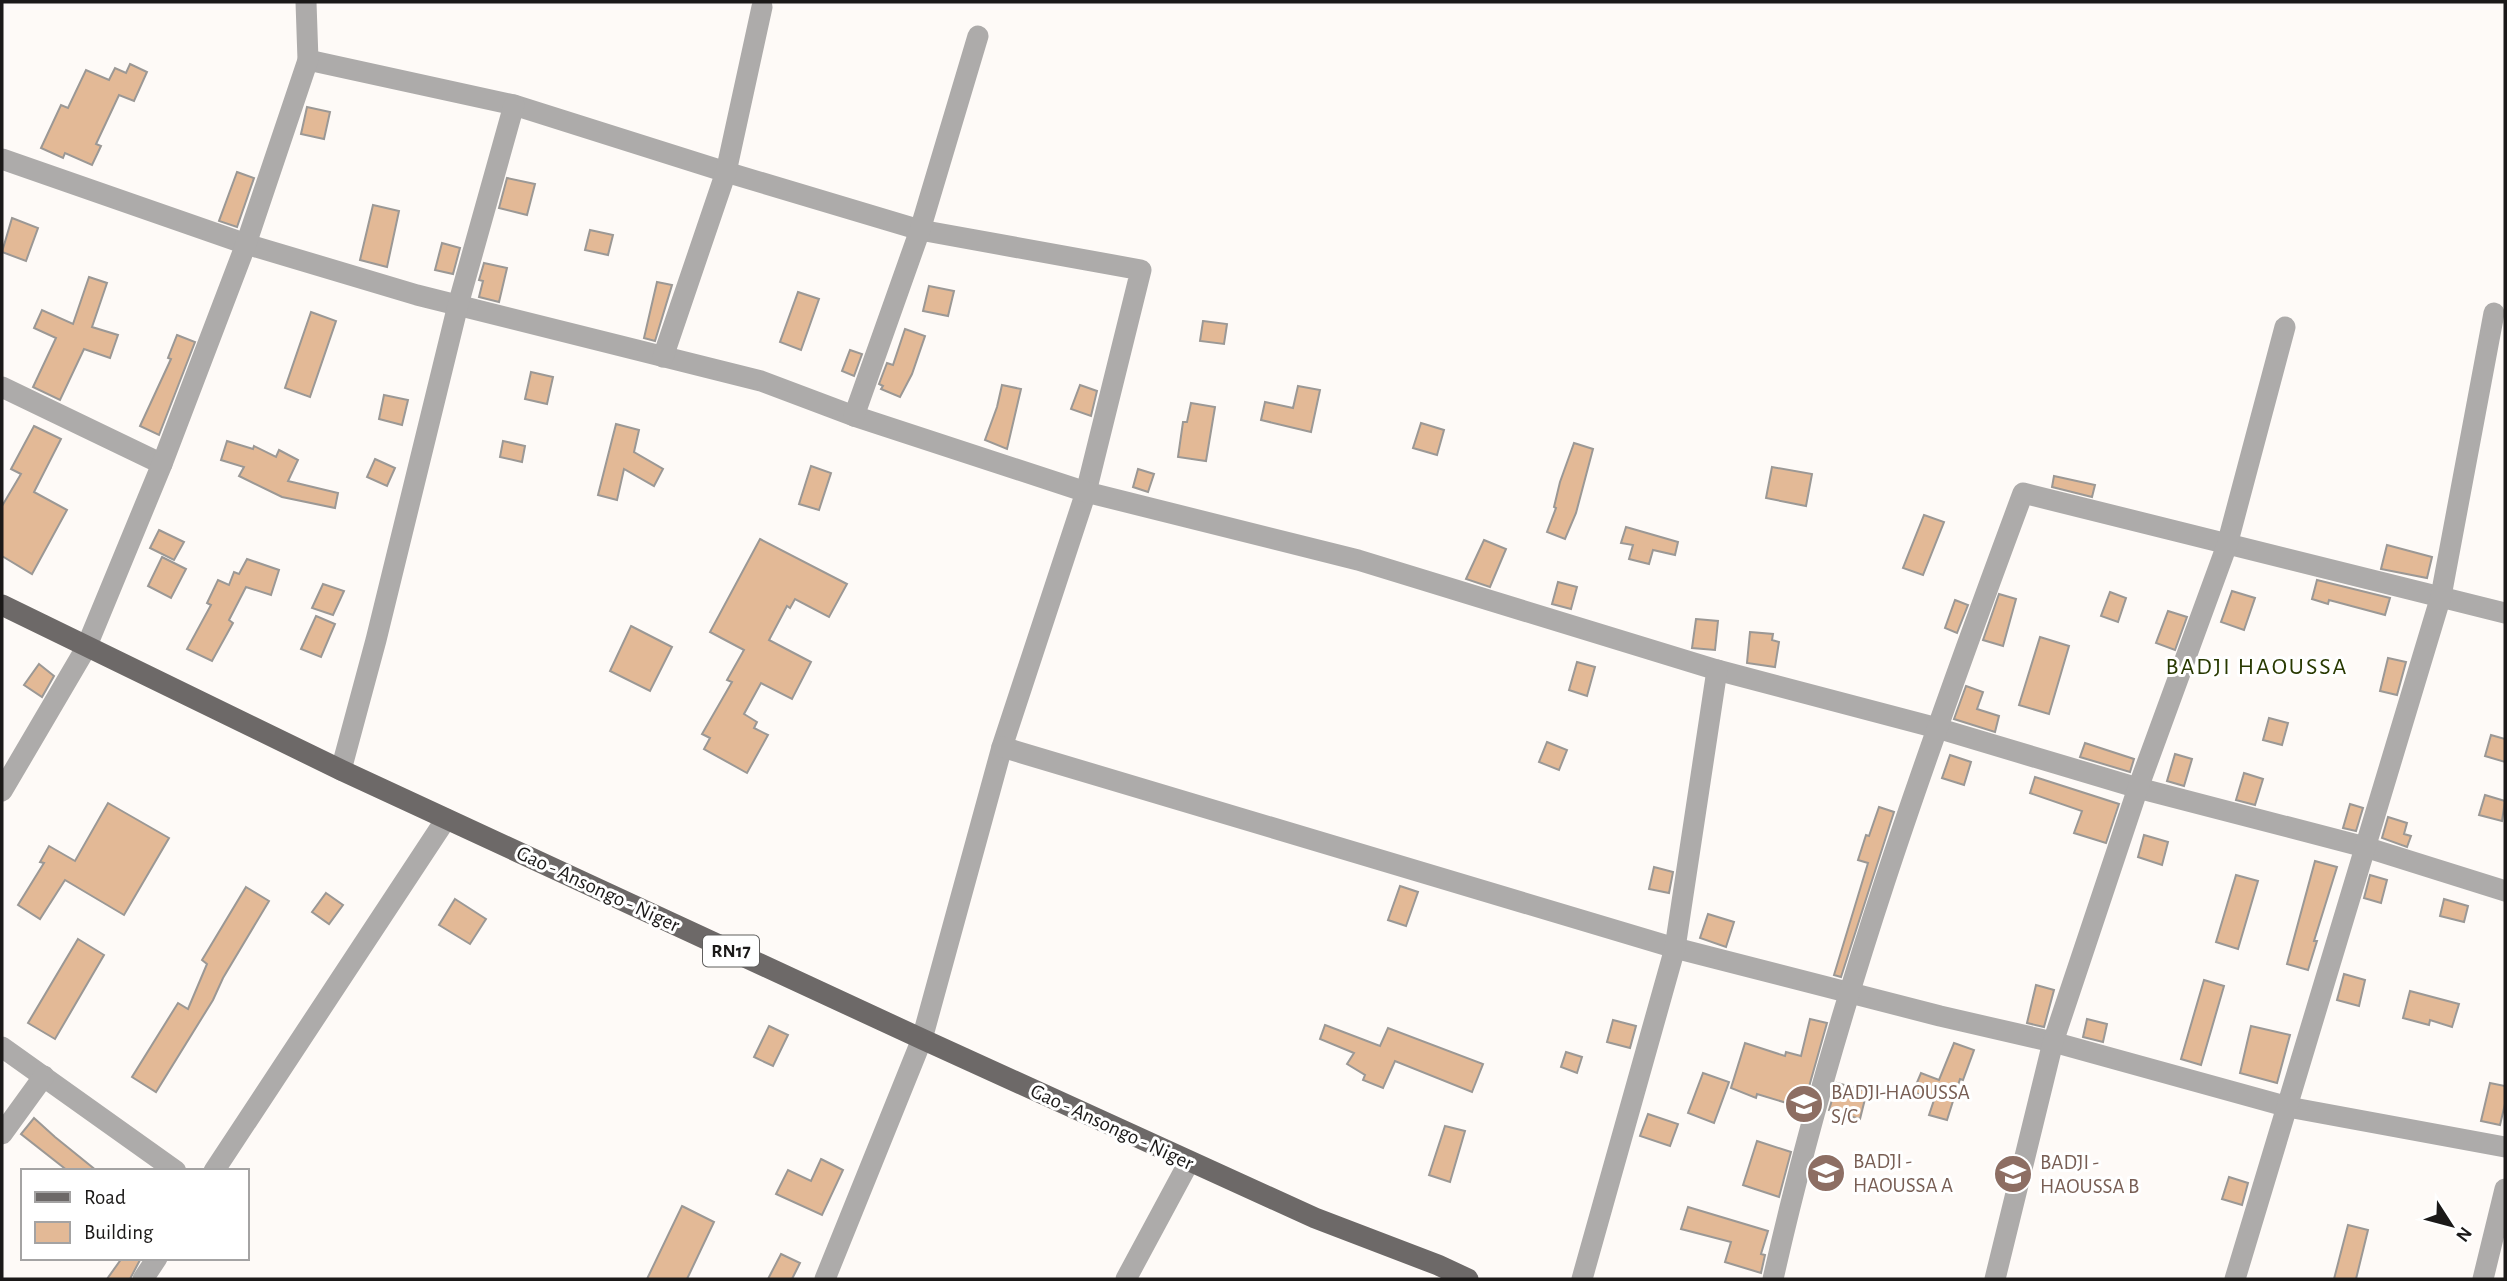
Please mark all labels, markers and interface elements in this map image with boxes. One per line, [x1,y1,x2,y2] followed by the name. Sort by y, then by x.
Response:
[2166,655,2348,679] district label: BADJI HAOUSSA
[513,842,683,936] street label: Gao - Ansongo - Niger
[703,936,759,967] road number: RN17
[1027,1080,1197,1174] street label: Gao - Ansongo - Niger
[1831,1082,1970,1127] place label: BADJI-HAOUSSA S/C
[1783,1083,1825,1125] school or university icon: BADJI-HAOUSSA S/C
[1853,1151,1953,1196] place label: BADJI - HAOUSSA A
[1805,1152,1847,1194] school or university icon: BADJI - HAOUSSA A
[2040,1152,2139,1197] place label: BADJI - HAOUSSA B
[1992,1153,2034,1195] school or university icon: BADJI - HAOUSSA B
[21,1169,248,1260] legend
[84,1187,126,1208] text: Road
[2416,1190,2486,1260] north arrow
[84,1222,154,1243] text: Building
[2452,1223,2475,1245] text: N

